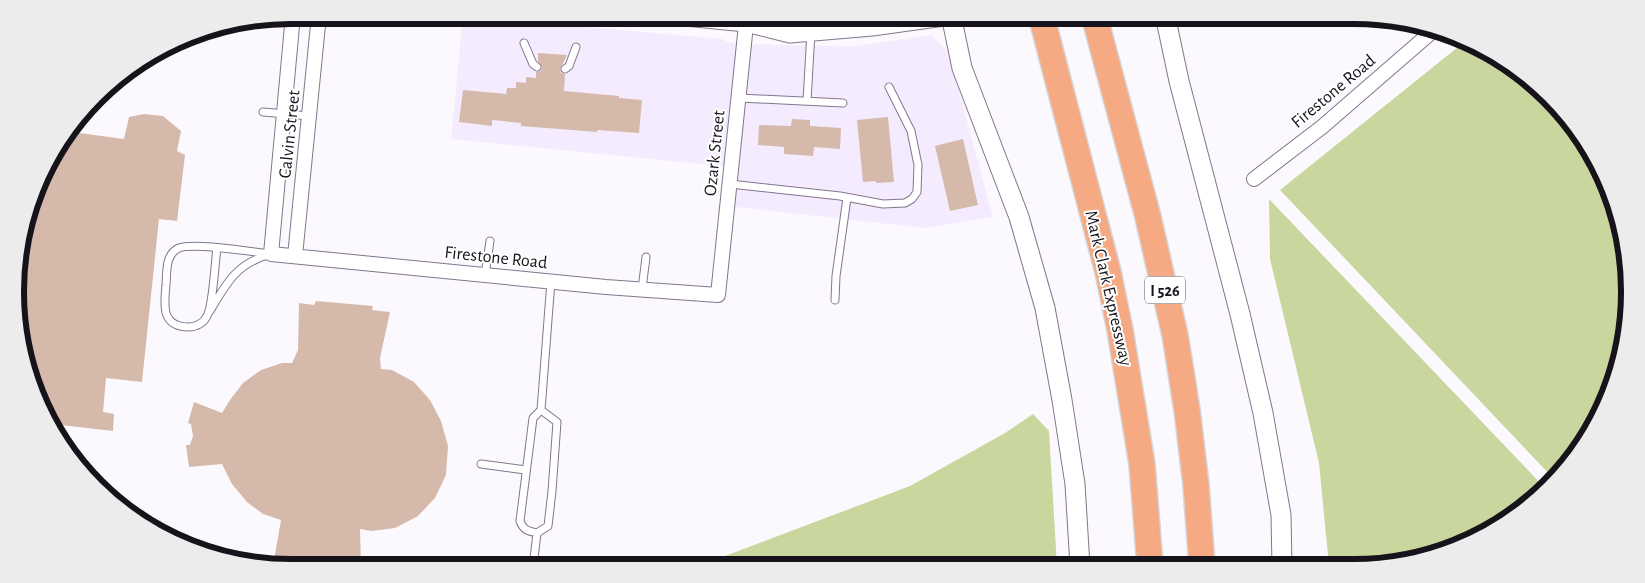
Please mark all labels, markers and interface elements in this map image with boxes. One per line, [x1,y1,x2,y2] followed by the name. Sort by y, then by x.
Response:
[1288,52,1379,132] street label: Firestone Road
[276,89,304,179] street label: Calvin Street
[702,109,728,197] street label: Ozark Street
[1081,209,1135,368] street label: Mark Clark Expressway
[444,244,548,272] street label: Firestone Road
[1145,276,1185,304] road number: I 526

